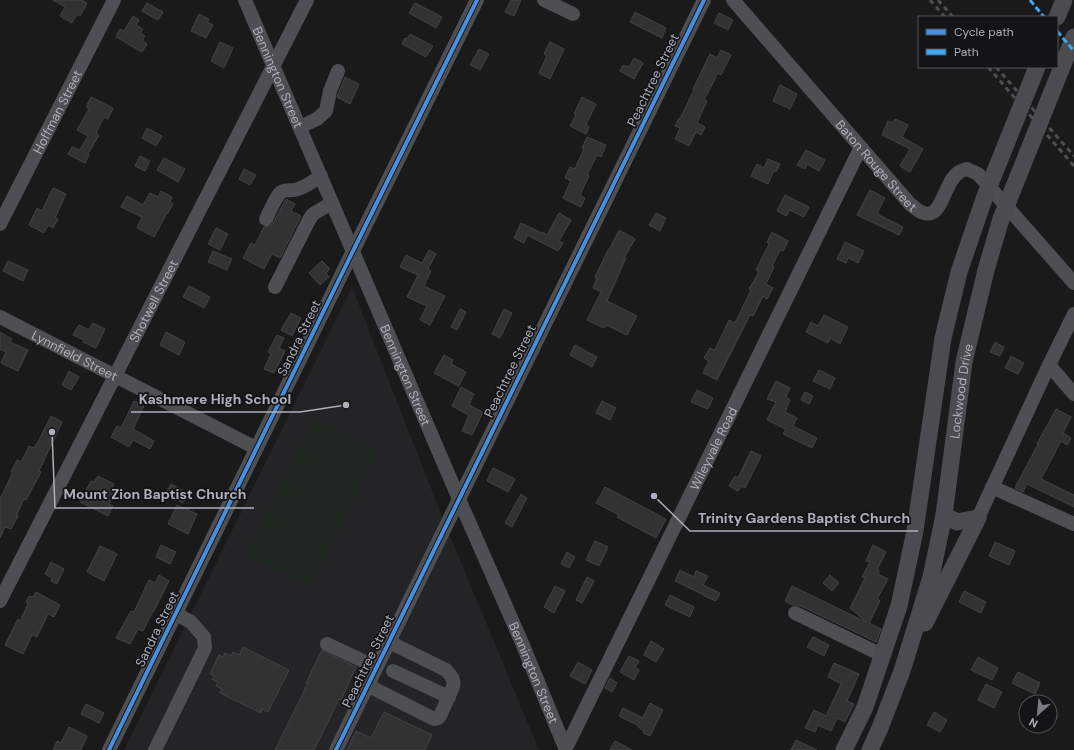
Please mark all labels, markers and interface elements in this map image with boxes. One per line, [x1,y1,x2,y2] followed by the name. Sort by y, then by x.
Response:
[918,16,1058,68] legend
[249,24,307,130] street label: Bennington Street
[954,24,1014,40] text: Cycle path
[623,31,683,129] street label: Peachtree Street
[954,44,979,60] text: Path
[29,67,86,157] street label: Hoffman Street
[832,116,921,215] street label: Baton Rouge Street
[125,257,182,345] street label: Shotwell Street
[273,297,325,379] street label: Sandra Street
[377,322,435,428] street label: Bennington Street
[480,322,540,420] street label: Peachtree Street
[29,326,121,384] street label: Lynnfield Street
[946,342,977,440] street label: Lockwood Drive
[131,386,300,412] callout: Kashmere High School
[139,390,291,408] text: Kashmere High School
[685,404,741,493] street label: Wileyvale Road
[55,482,254,508] callout: Mount Zion Baptist Church
[64,485,246,503] text: Mount Zion Baptist Church
[690,505,918,531] callout: Trinity Gardens Baptist Church
[698,509,910,527] text: Trinity Gardens Baptist Church
[131,588,183,670] street label: Sandra Street
[338,612,398,710] street label: Peachtree Street
[505,619,563,726] street label: Bennington Street
[1018,694,1058,734] north arrow
[1027,715,1040,731] text: N

